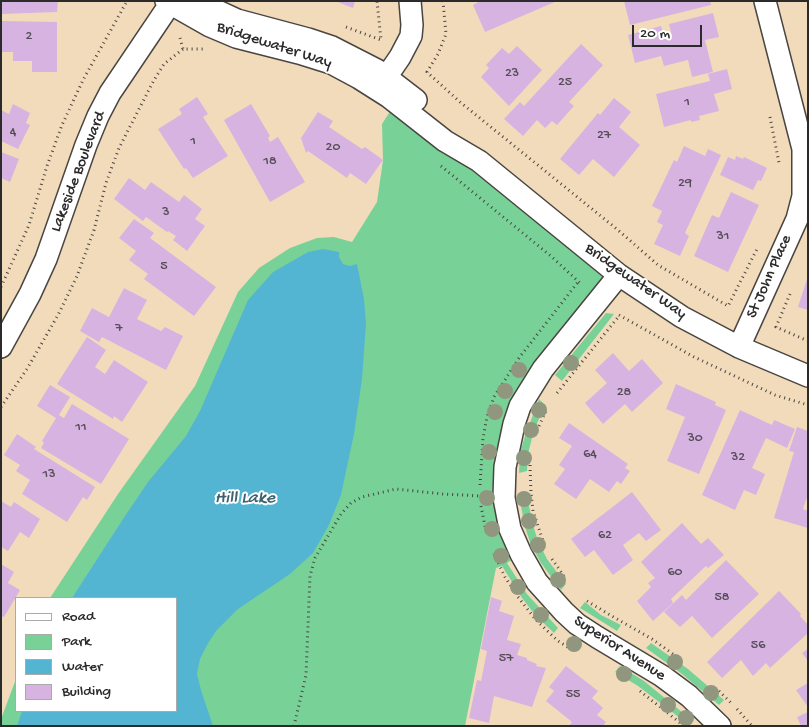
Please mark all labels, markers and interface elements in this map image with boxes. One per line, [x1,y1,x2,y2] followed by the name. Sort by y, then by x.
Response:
[634,15,704,47] scale bar
[214,18,334,74] street label: Bridgewater Way
[640,25,670,43] text: 20 m
[26,29,32,45] house number: 2
[505,66,519,82] house number: 23
[558,75,572,91] house number: 25
[684,95,690,111] house number: 1
[47,109,111,235] street label: Lakeside Boulevard
[10,125,16,141] house number: 4
[597,128,611,144] house number: 27
[190,134,196,150] house number: 1
[326,140,340,156] house number: 20
[263,154,277,170] house number: 18
[678,176,692,192] house number: 29
[162,205,170,221] house number: 3
[717,229,729,245] house number: 31
[743,232,797,322] street label: St John Place
[580,240,690,324] street label: Bridgewater Way
[160,259,168,275] house number: 5
[115,321,123,337] house number: 7
[617,385,631,401] house number: 28
[75,420,87,436] house number: 11
[687,431,703,447] house number: 30
[583,447,597,463] house number: 64
[731,450,745,466] house number: 32
[43,467,55,483] house number: 13
[215,488,275,510] water label: Hill Lake
[598,528,612,544] house number: 62
[667,565,683,581] house number: 60
[714,590,730,606] house number: 58
[15,597,178,712] legend
[62,608,95,626] text: Road
[569,612,669,686] street label: Superior Avenue
[62,633,91,651] text: Park
[751,638,765,654] house number: 56
[499,651,513,667] house number: 57
[62,658,102,676] text: Water
[62,683,111,701] text: Building
[566,687,580,703] house number: 55

